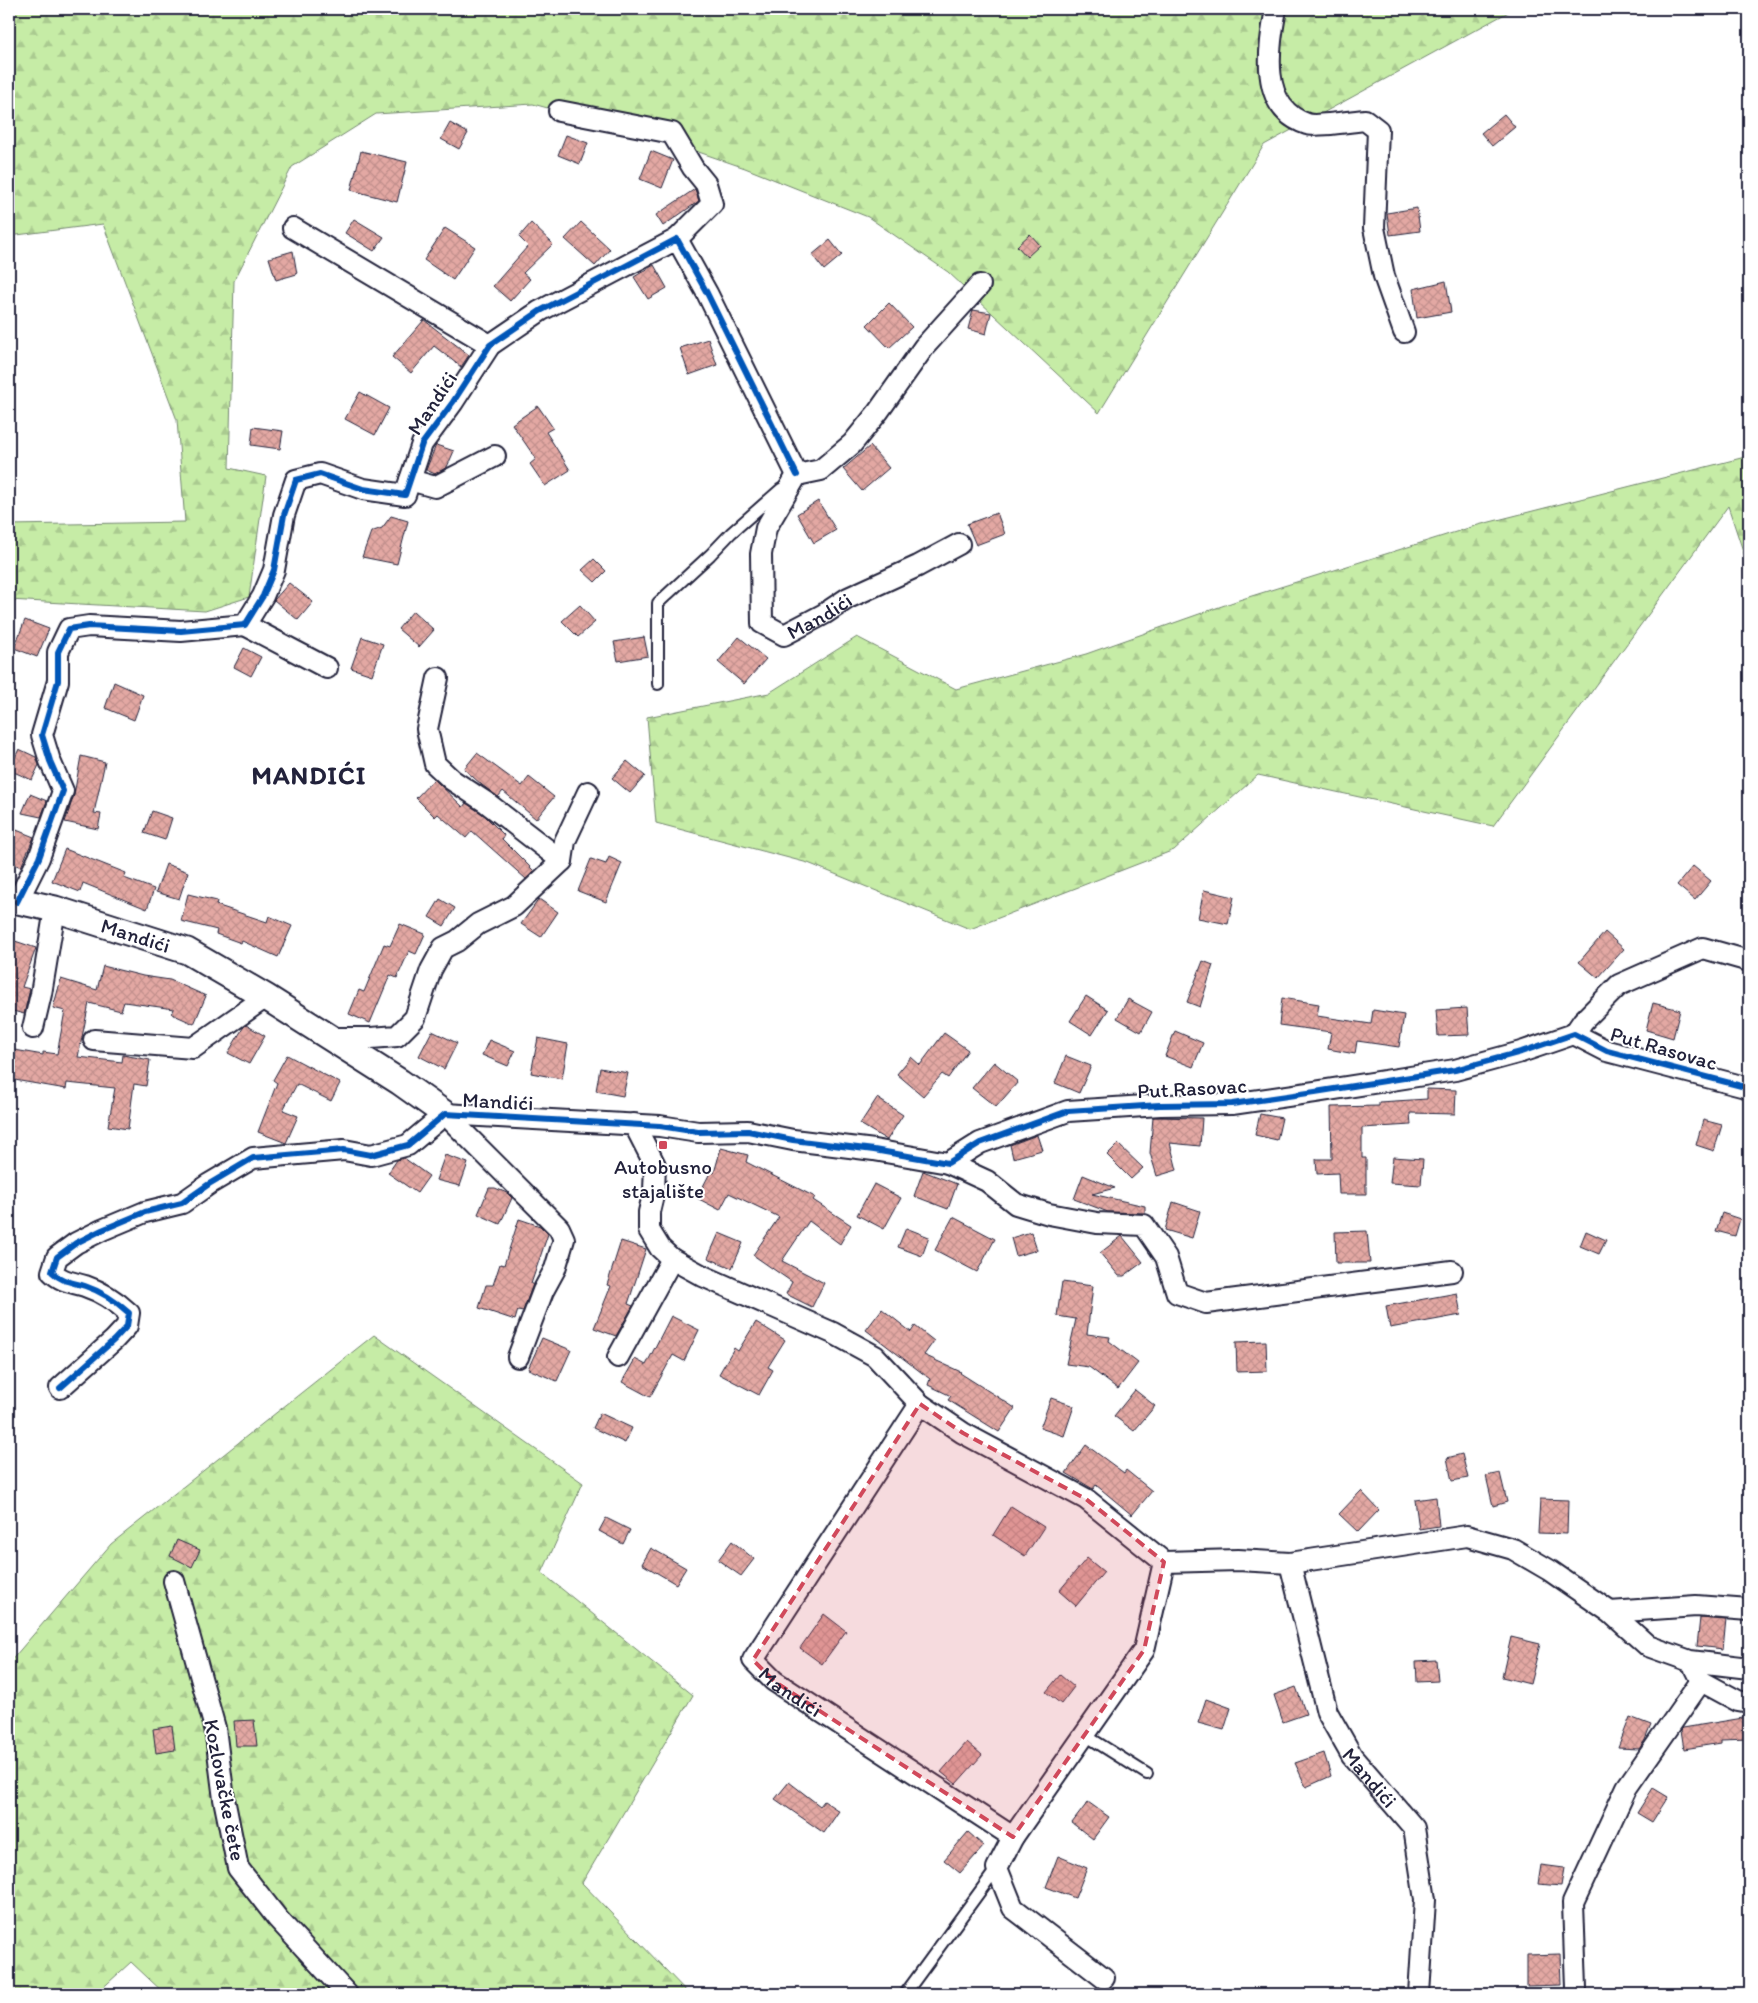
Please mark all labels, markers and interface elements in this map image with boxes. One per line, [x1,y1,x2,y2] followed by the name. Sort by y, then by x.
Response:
[402,367,462,439] street label: Mandići
[782,587,856,644] street label: Mandići
[252,759,366,791] district label: MANDIĆI
[98,912,174,957] street label: Mandići
[1608,1021,1721,1075] street label: Put Rasovac
[1136,1073,1248,1103] street label: Put Rasovac
[462,1087,534,1115] street label: Mandići
[657,1139,669,1151] marker: Autobusno stajalište
[614,1154,712,1203] place label: Autobusno stajalište
[754,1661,827,1722] street label: Mandići
[199,1717,251,1863] street label: Kozlovačke čete
[1337,1742,1403,1812] street label: Mandići

